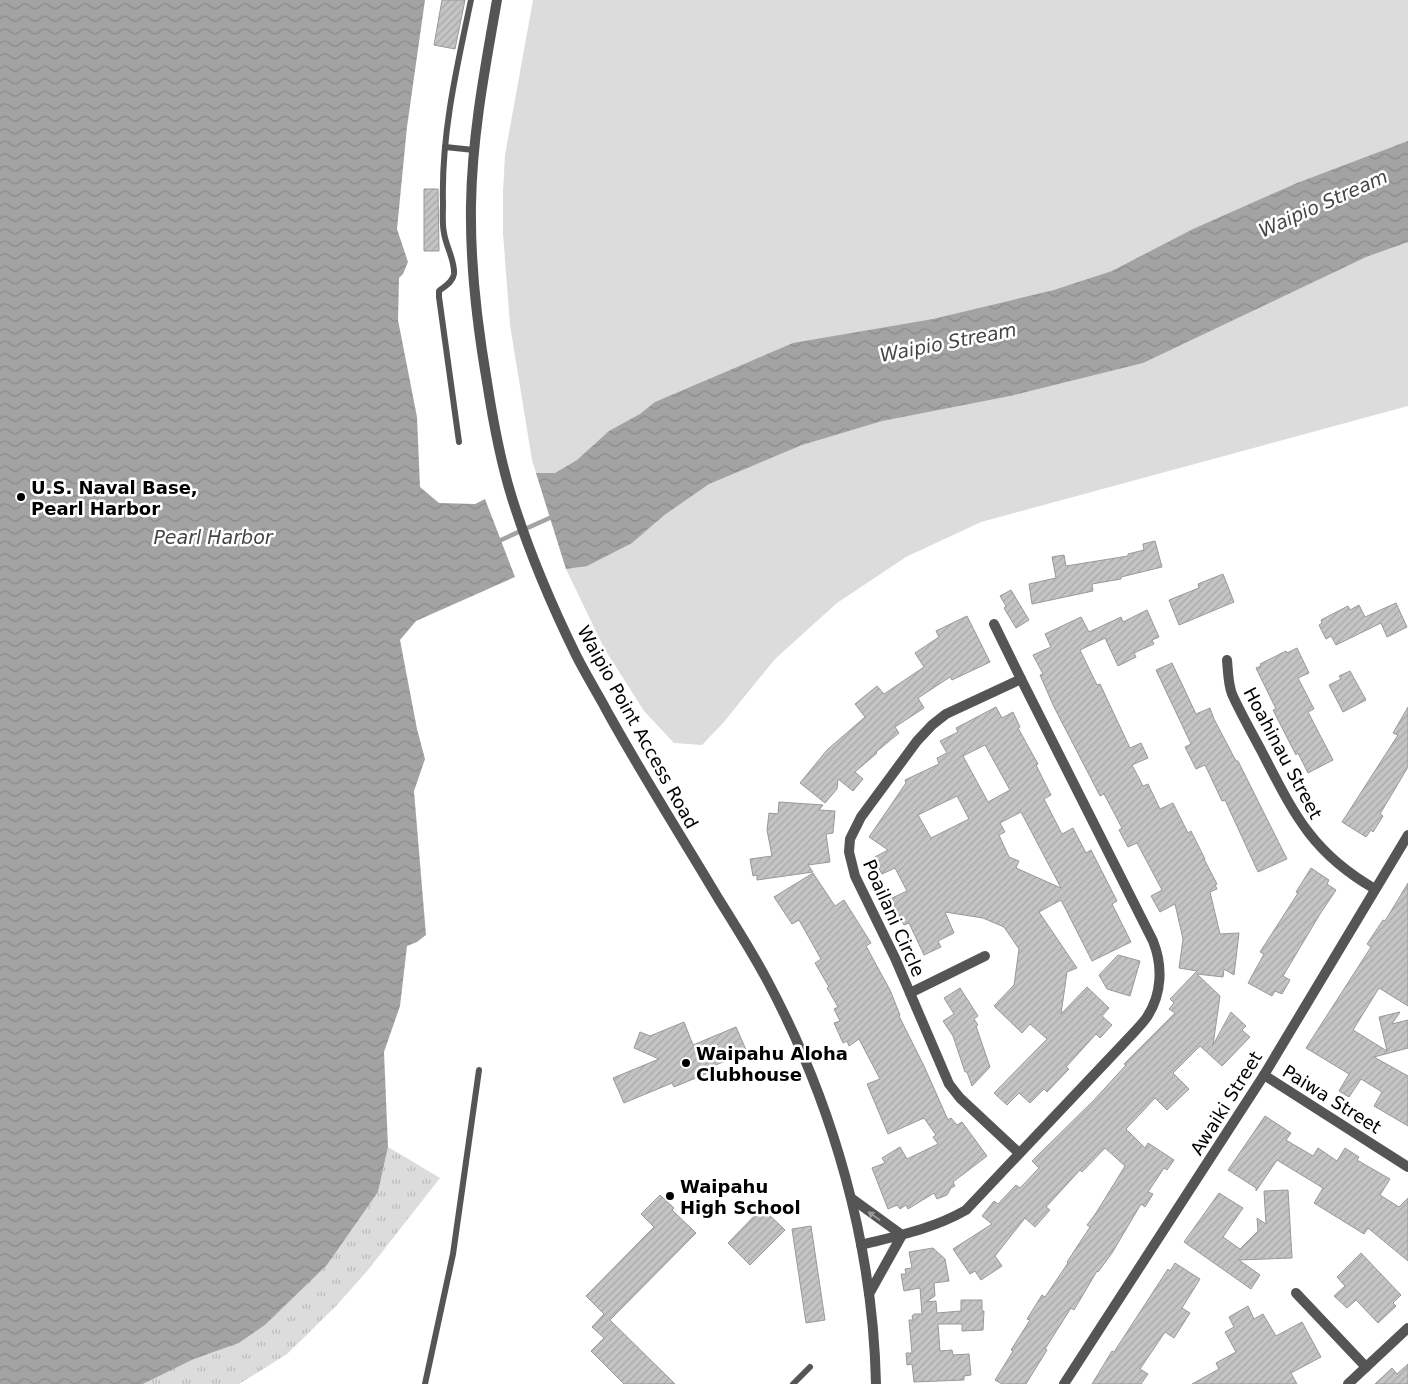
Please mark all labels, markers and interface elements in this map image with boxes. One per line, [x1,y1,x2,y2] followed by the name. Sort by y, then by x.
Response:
[1255,165,1391,241] water label: Waipio Stream
[878,318,1018,366] water label: Waipio Stream
[31,477,198,519] place label: U.S. Naval Base, Pearl Harbor
[15,491,27,503] marker: U.S. Naval Base, Pearl Harbor
[153,526,274,548] water label: Pearl Harbor
[573,622,703,832] street label: Waipio Point Access Road
[1239,684,1327,822] street label: Hoahinau Street
[859,856,929,980] street label: Poailani Circle
[696,1043,848,1085] place label: Waipahu Aloha Clubhouse
[1186,1047,1266,1159] street label: Awaiki Street
[680,1057,692,1069] marker: Waipahu Aloha Clubhouse
[1279,1060,1385,1138] street label: Paiwa Street
[680,1176,801,1218] place label: Waipahu High School
[664,1190,676,1202] marker: Waipahu High School
[868,1211,881,1221] one-way arrow

